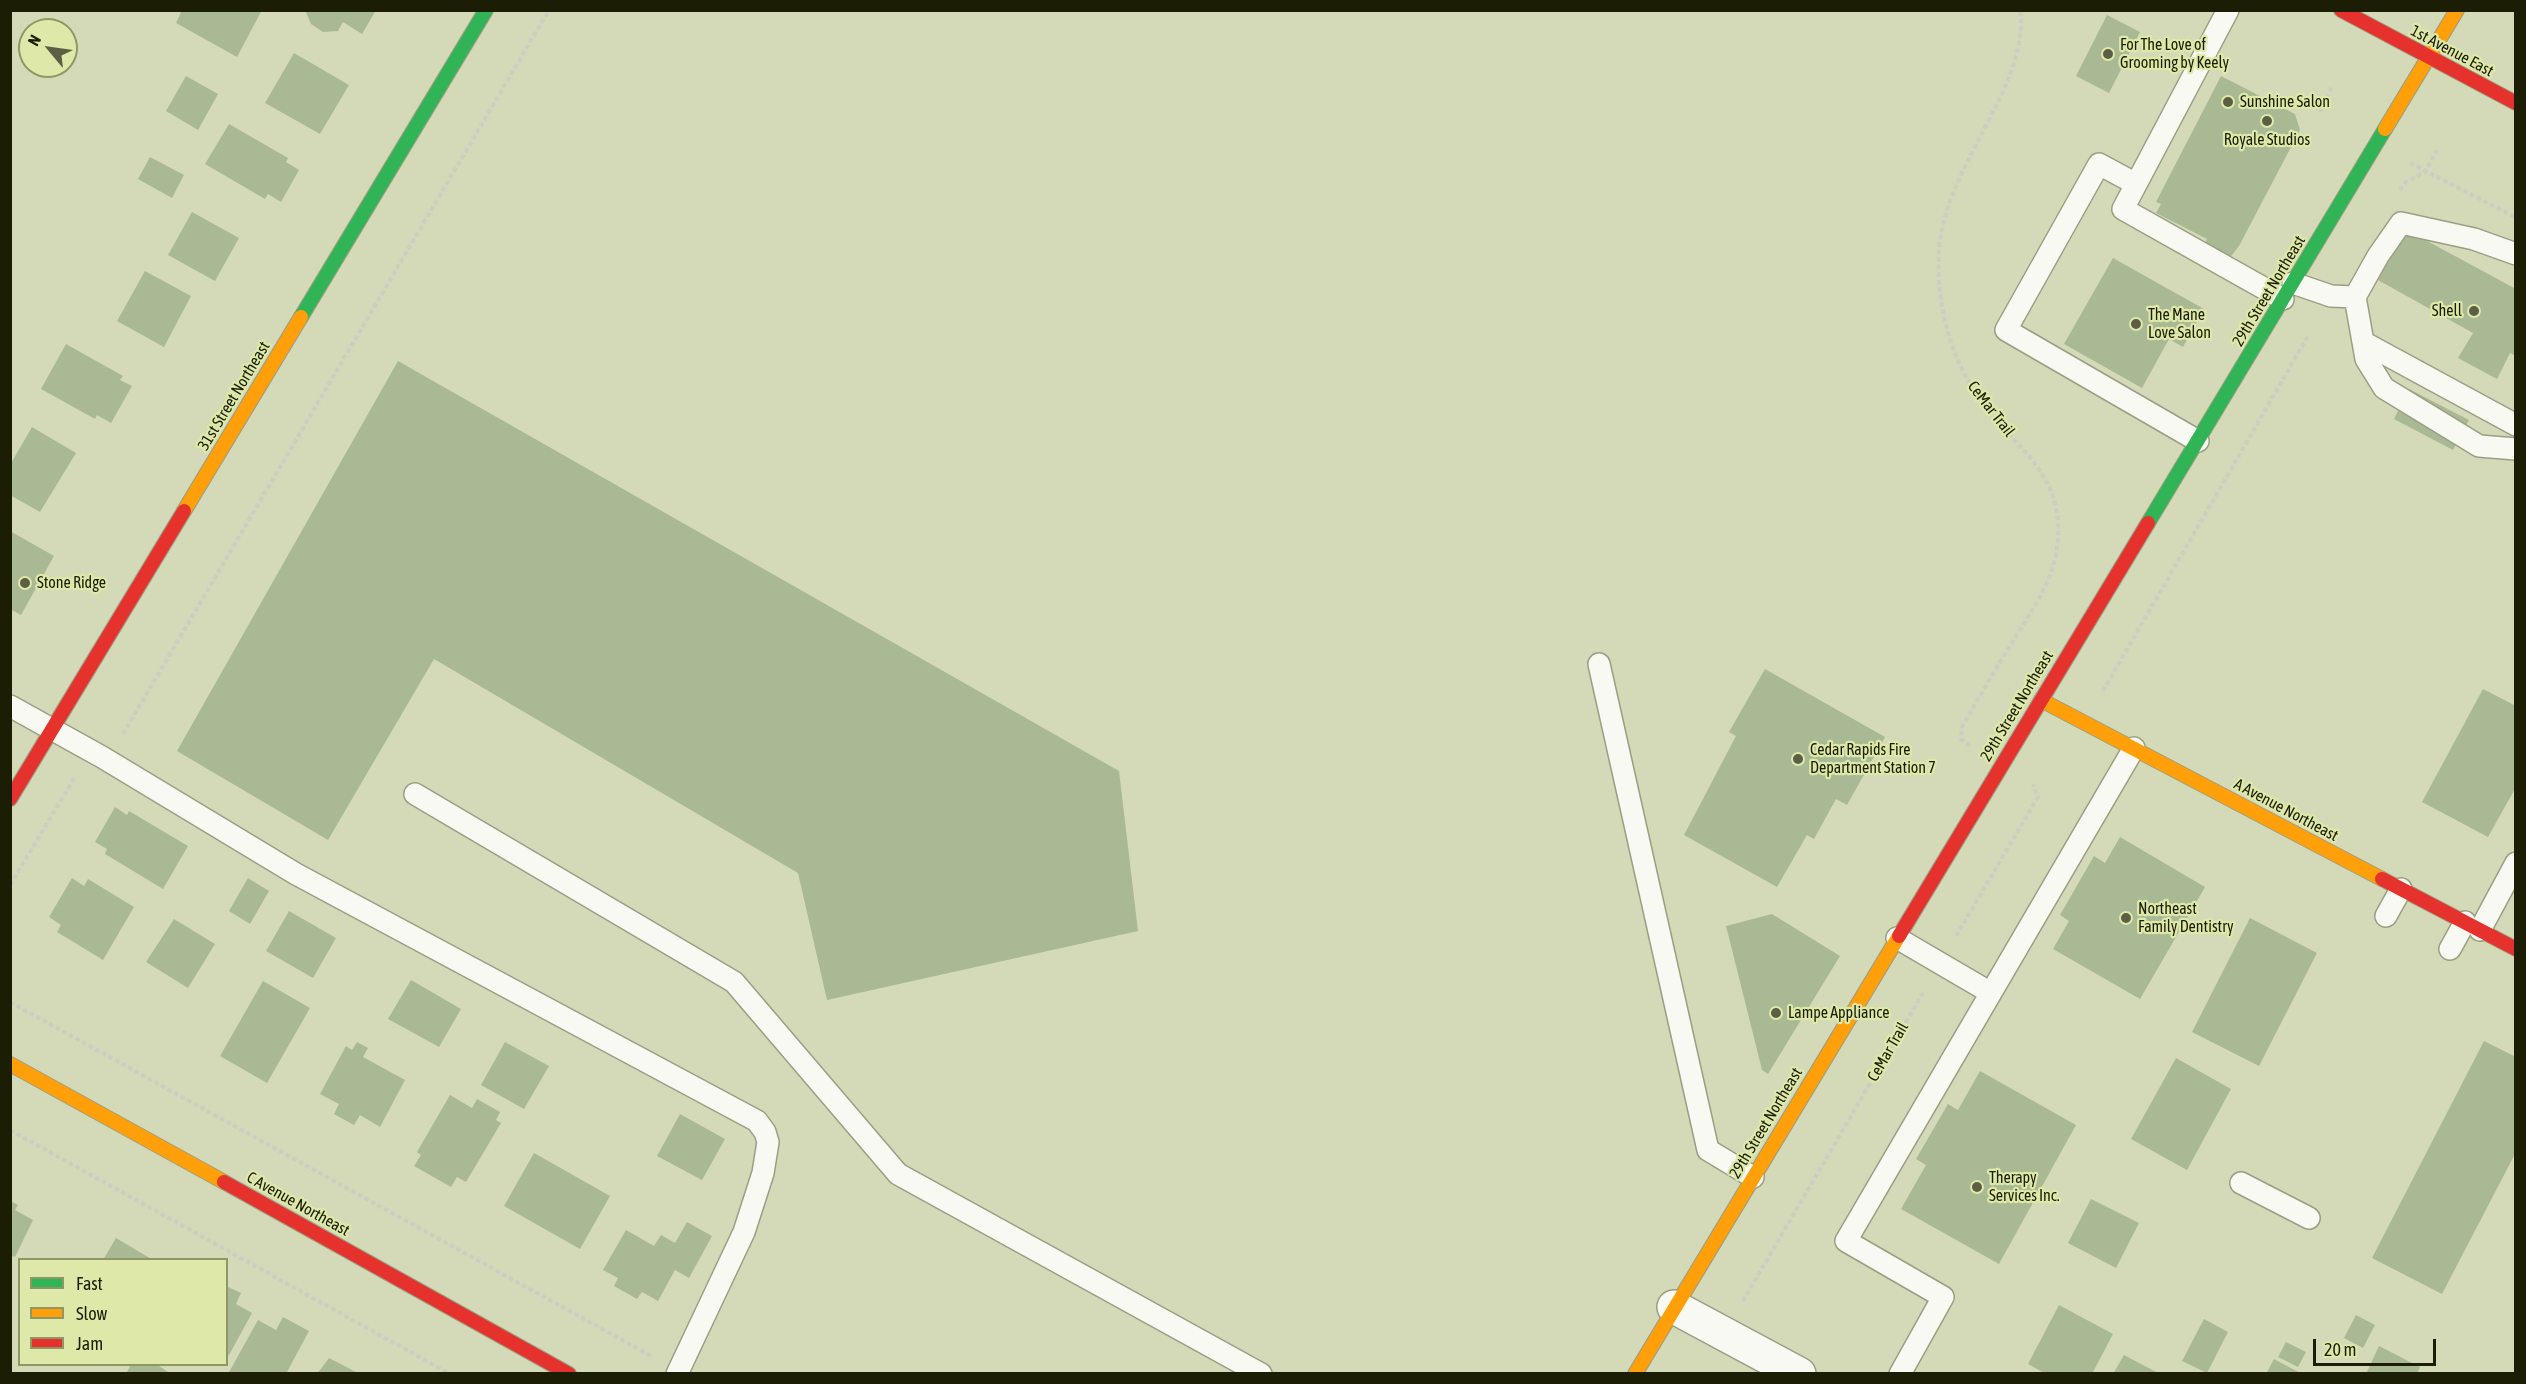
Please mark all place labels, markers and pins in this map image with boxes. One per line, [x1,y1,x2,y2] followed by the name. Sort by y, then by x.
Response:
[2120,35,2229,73] place label: For The Love of Grooming by Keely
[2101,47,2115,61] marker: For The Love of Grooming by Keely
[2240,92,2330,112] place label: Sunshine Salon
[2221,95,2235,109] marker: Sunshine Salon
[2260,114,2274,128] marker: Royale Studios
[2224,130,2310,150] place label: Royale Studios
[2432,301,2462,321] place label: Shell
[2467,304,2481,318] marker: Shell
[2148,305,2211,343] place label: The Mane Love Salon
[2129,317,2143,331] marker: The Mane Love Salon
[37,573,106,593] place label: Stone Ridge
[18,576,32,590] marker: Stone Ridge
[1810,740,1936,778] place label: Cedar Rapids Fire Department Station 7
[1791,752,1805,766] marker: Cedar Rapids Fire Department Station 7
[2138,899,2233,937] place label: Northeast Family Dentistry
[2119,911,2133,925] marker: Northeast Family Dentistry
[1788,1003,1890,1023] place label: Lampe Appliance
[1769,1006,1783,1020] marker: Lampe Appliance
[1989,1168,2060,1206] place label: Therapy Services Inc.
[1970,1180,1984,1194] marker: Therapy Services Inc.

